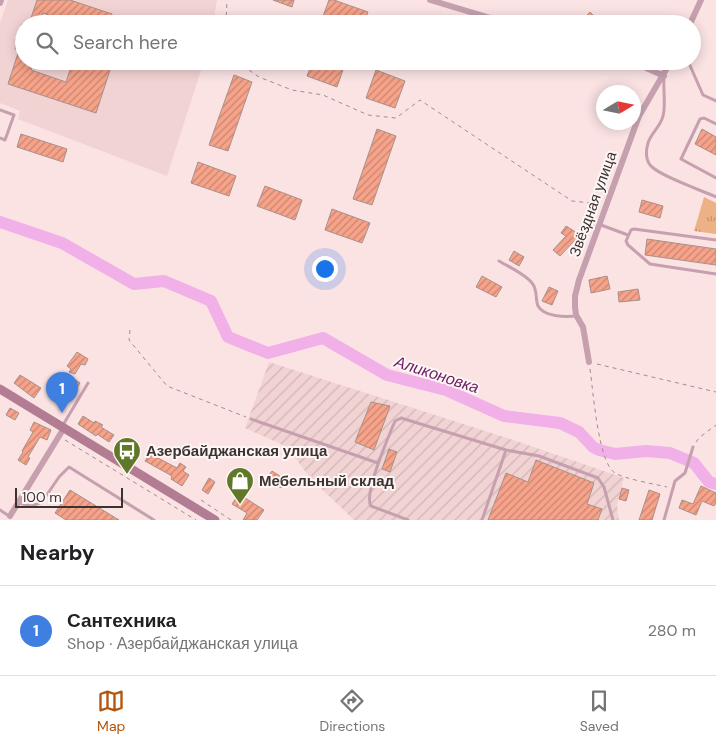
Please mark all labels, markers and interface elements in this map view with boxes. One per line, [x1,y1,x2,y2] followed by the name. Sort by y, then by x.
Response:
[15,15,701,70] search box
[33,29,61,57] icon: search
[73,30,178,55] text: Search here
[596,85,641,130] north arrow
[565,148,622,259] street label: Звёздная улица
[312,256,338,282] your location
[391,351,482,398] water label: Аликоновка
[46,372,78,413] pin: 1
[112,436,142,475] bus stop icon: Азербайджанская улица
[146,441,328,461] place label: Азербайджанская улица
[225,466,255,505] shop icon: Мебельный склад
[259,471,395,491] place label: Мебельный склад
[15,485,122,508] scale bar
[22,488,62,506] text: 100 m
[20,539,94,567] text: Nearby
[67,608,176,633] text: Сантехника
[33,620,39,641] text: 1
[648,620,696,641] text: 280 m
[67,633,298,654] text: Shop · Азербайджанская улица
[97,687,125,735] tab: Map
[320,687,385,735] tab: Directions
[580,687,619,735] tab: Saved

